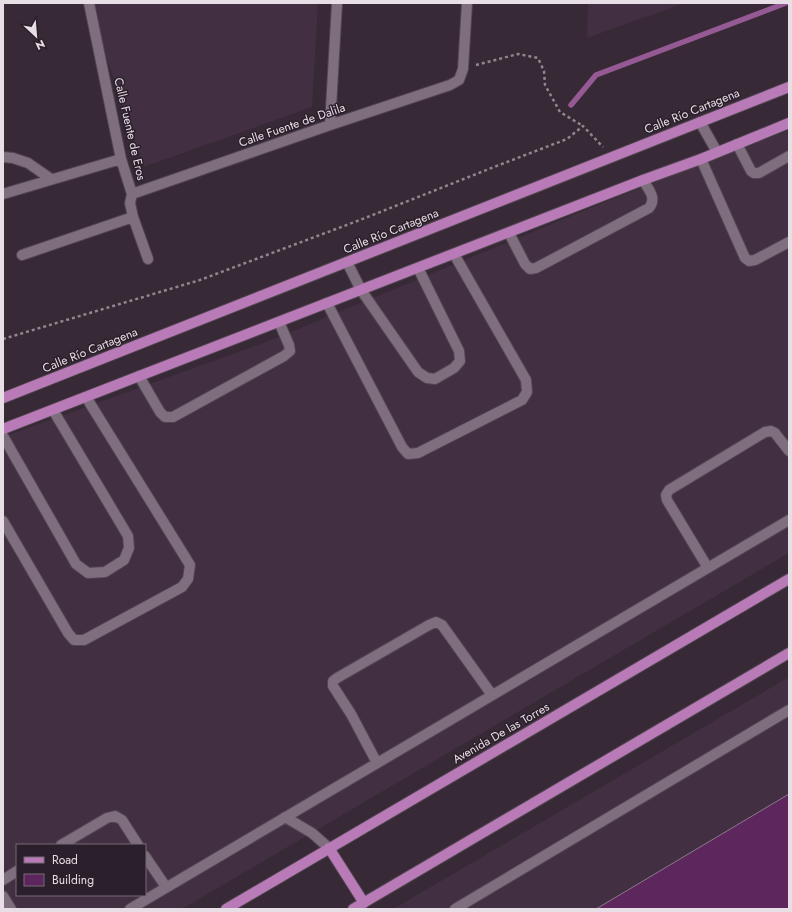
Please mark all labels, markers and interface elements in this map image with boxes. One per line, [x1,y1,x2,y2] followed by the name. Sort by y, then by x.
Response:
[16,16,56,56] north arrow
[33,36,48,54] text: N
[109,76,151,182] street label: Calle Fuente de Eros
[642,84,742,138] street label: Calle Río Cartagena
[236,98,348,152] street label: Calle Fuente de Dalila
[341,204,441,258] street label: Calle Río Cartagena
[40,323,140,377] street label: Calle Río Cartagena
[449,698,553,768] street label: Avenida De las Torres
[16,844,146,896] legend
[52,851,78,869] text: Road
[52,871,94,889] text: Building

